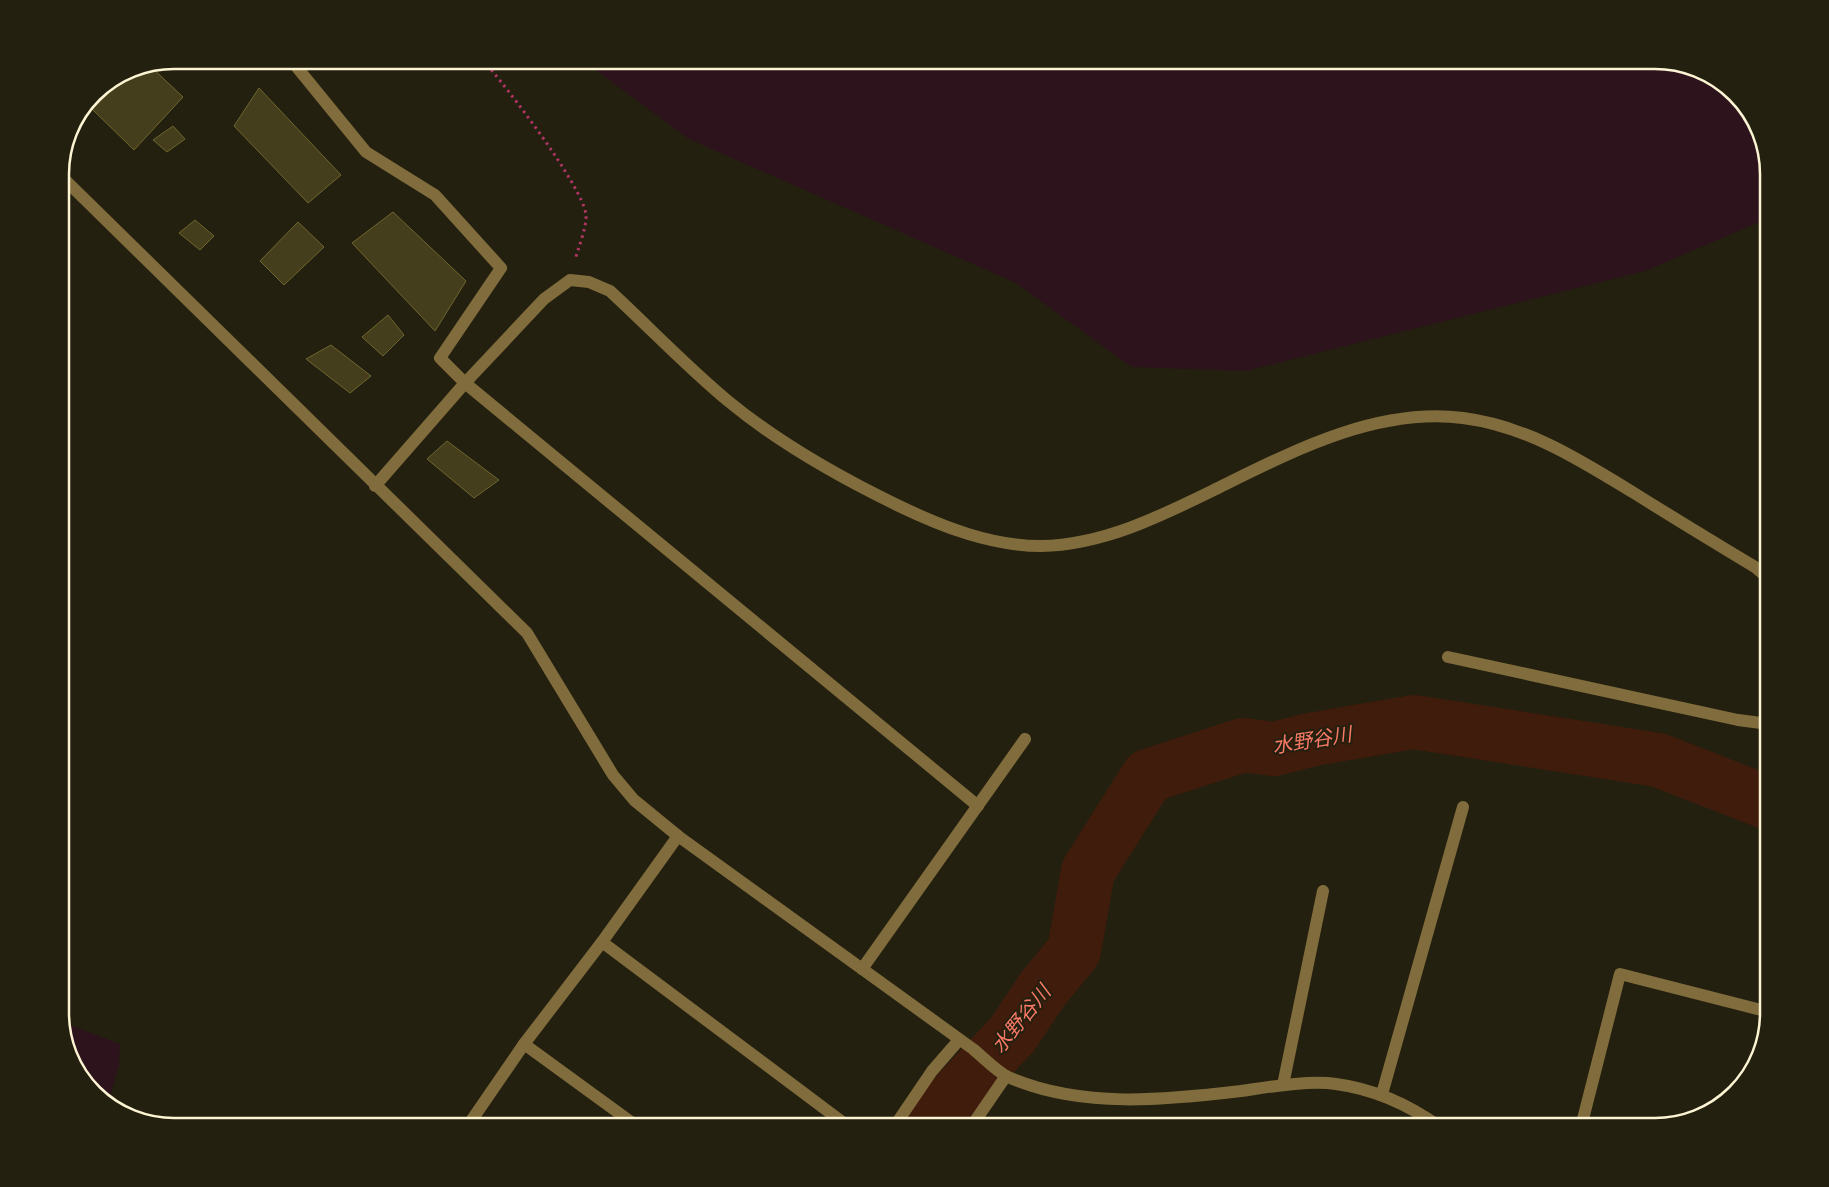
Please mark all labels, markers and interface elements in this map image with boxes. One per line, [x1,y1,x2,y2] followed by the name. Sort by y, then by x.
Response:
[1271,724,1355,757] water label: 水野谷川
[988,980,1056,1057] water label: 水野谷川

